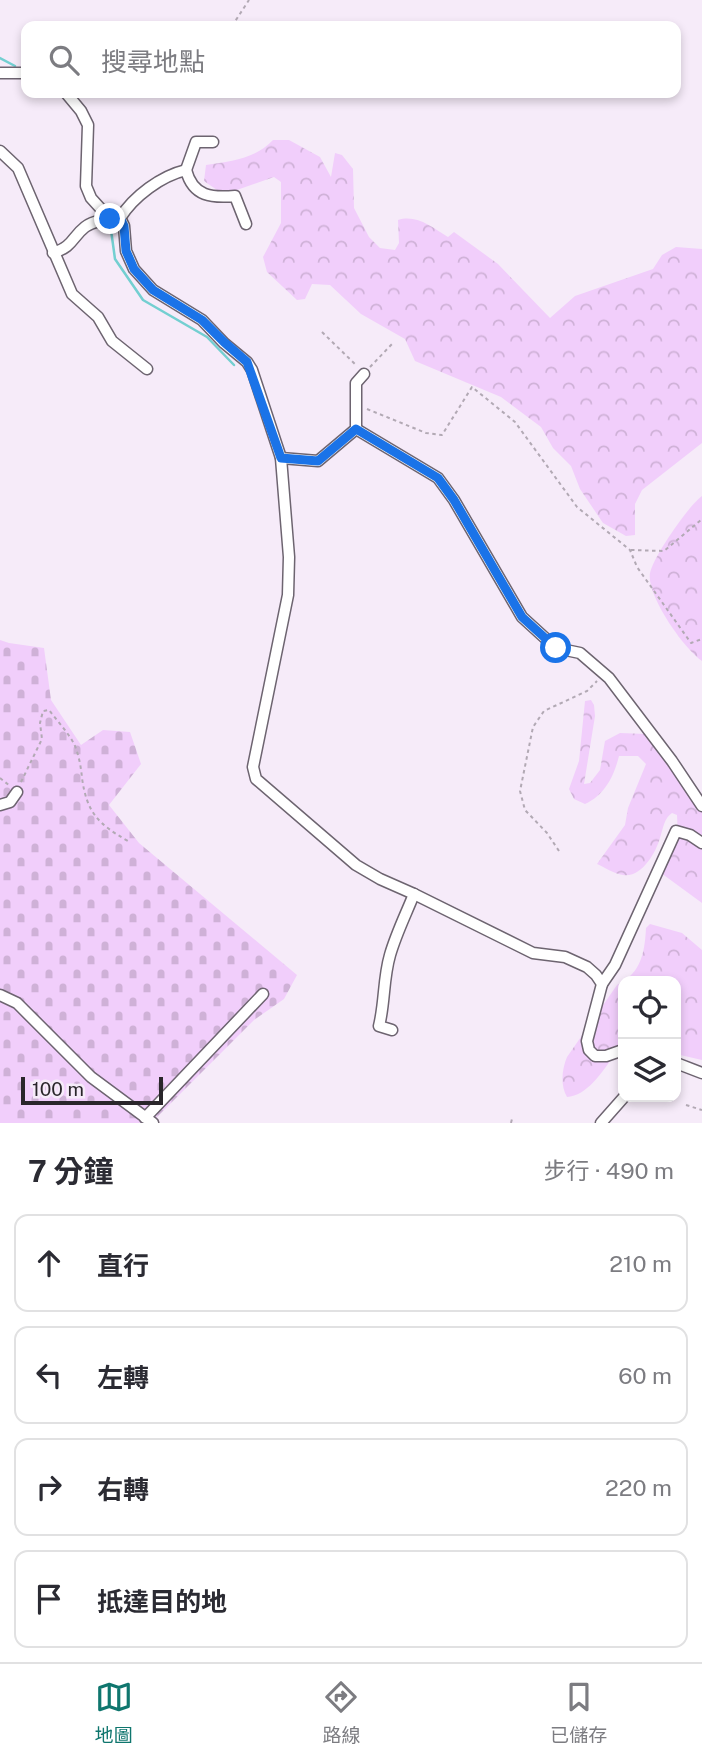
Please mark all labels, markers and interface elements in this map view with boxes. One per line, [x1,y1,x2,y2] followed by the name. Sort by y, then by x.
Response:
[21,21,681,98] search box
[45,41,83,79] icon: search
[101,46,205,77] text: 搜尋地點
[94,203,125,234] route end
[540,632,571,663] route start
[618,976,681,1102] map controls
[618,976,681,1039] button: locate
[618,1039,681,1102] button: layers
[21,1074,163,1106] scale bar
[32,1078,84,1100] text: 100 m
[28,1153,114,1189] text: 7 分鐘
[543,1157,674,1184] text: 步行 · 490 m
[30,1244,68,1282] icon: ahead
[97,1250,149,1281] text: 直行
[609,1250,672,1277] text: 210 m
[30,1356,68,1394] icon: left
[97,1362,149,1393] text: 左轉
[618,1362,672,1389] text: 60 m
[30,1468,68,1506] icon: right
[97,1474,149,1505] text: 右轉
[605,1474,672,1501] text: 220 m
[30,1580,68,1618] icon: arrive
[97,1586,227,1617] text: 抵達目的地
[95,1678,133,1747] tab: 地圖
[322,1678,360,1747] tab: 路線
[550,1678,607,1747] tab: 已儲存

